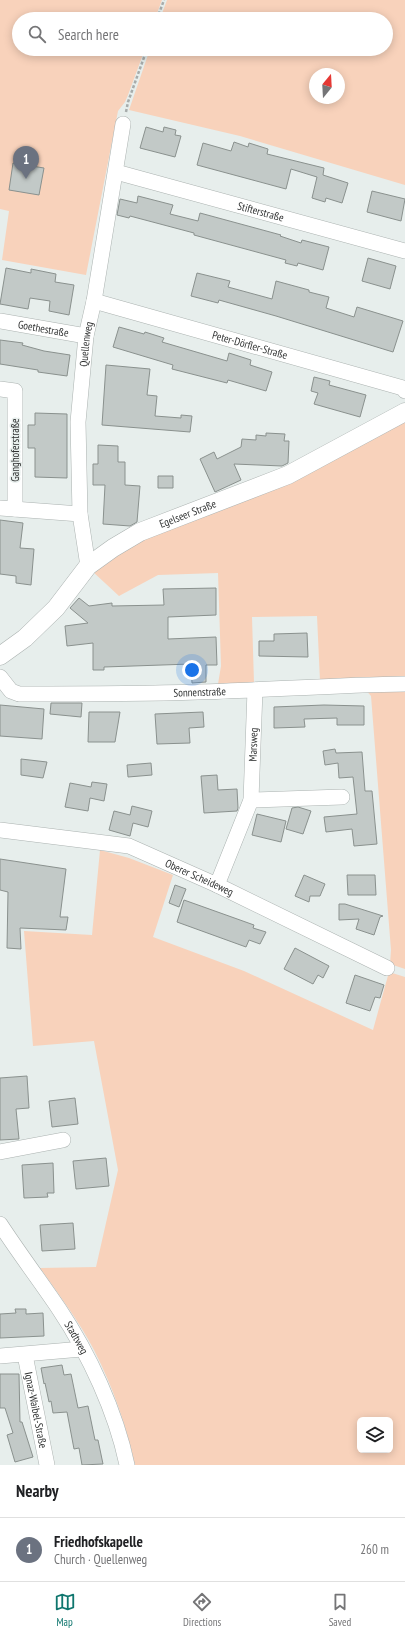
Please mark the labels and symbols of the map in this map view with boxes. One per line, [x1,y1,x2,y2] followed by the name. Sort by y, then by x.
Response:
[309,68,345,104] north arrow
[13,146,39,179] pin: 1
[236,199,286,225] street label: Stifterstraße
[17,317,70,340] street label: Goethestraße
[76,320,96,367] street label: Quellenweg
[211,328,290,362] street label: Peter-Dörfler-Straße
[8,418,22,482] street label: Ganghoferstraße
[157,496,218,531] street label: Egelseer Straße
[182,660,202,680] your location
[173,684,227,700] street label: Sonnenstraße
[245,727,261,762] street label: Marsweg
[163,856,236,899] street label: Oberer Scheideweg
[62,1319,91,1357] street label: Stadtweg
[22,1371,51,1450] street label: Ignaz-Waibel-Straße

